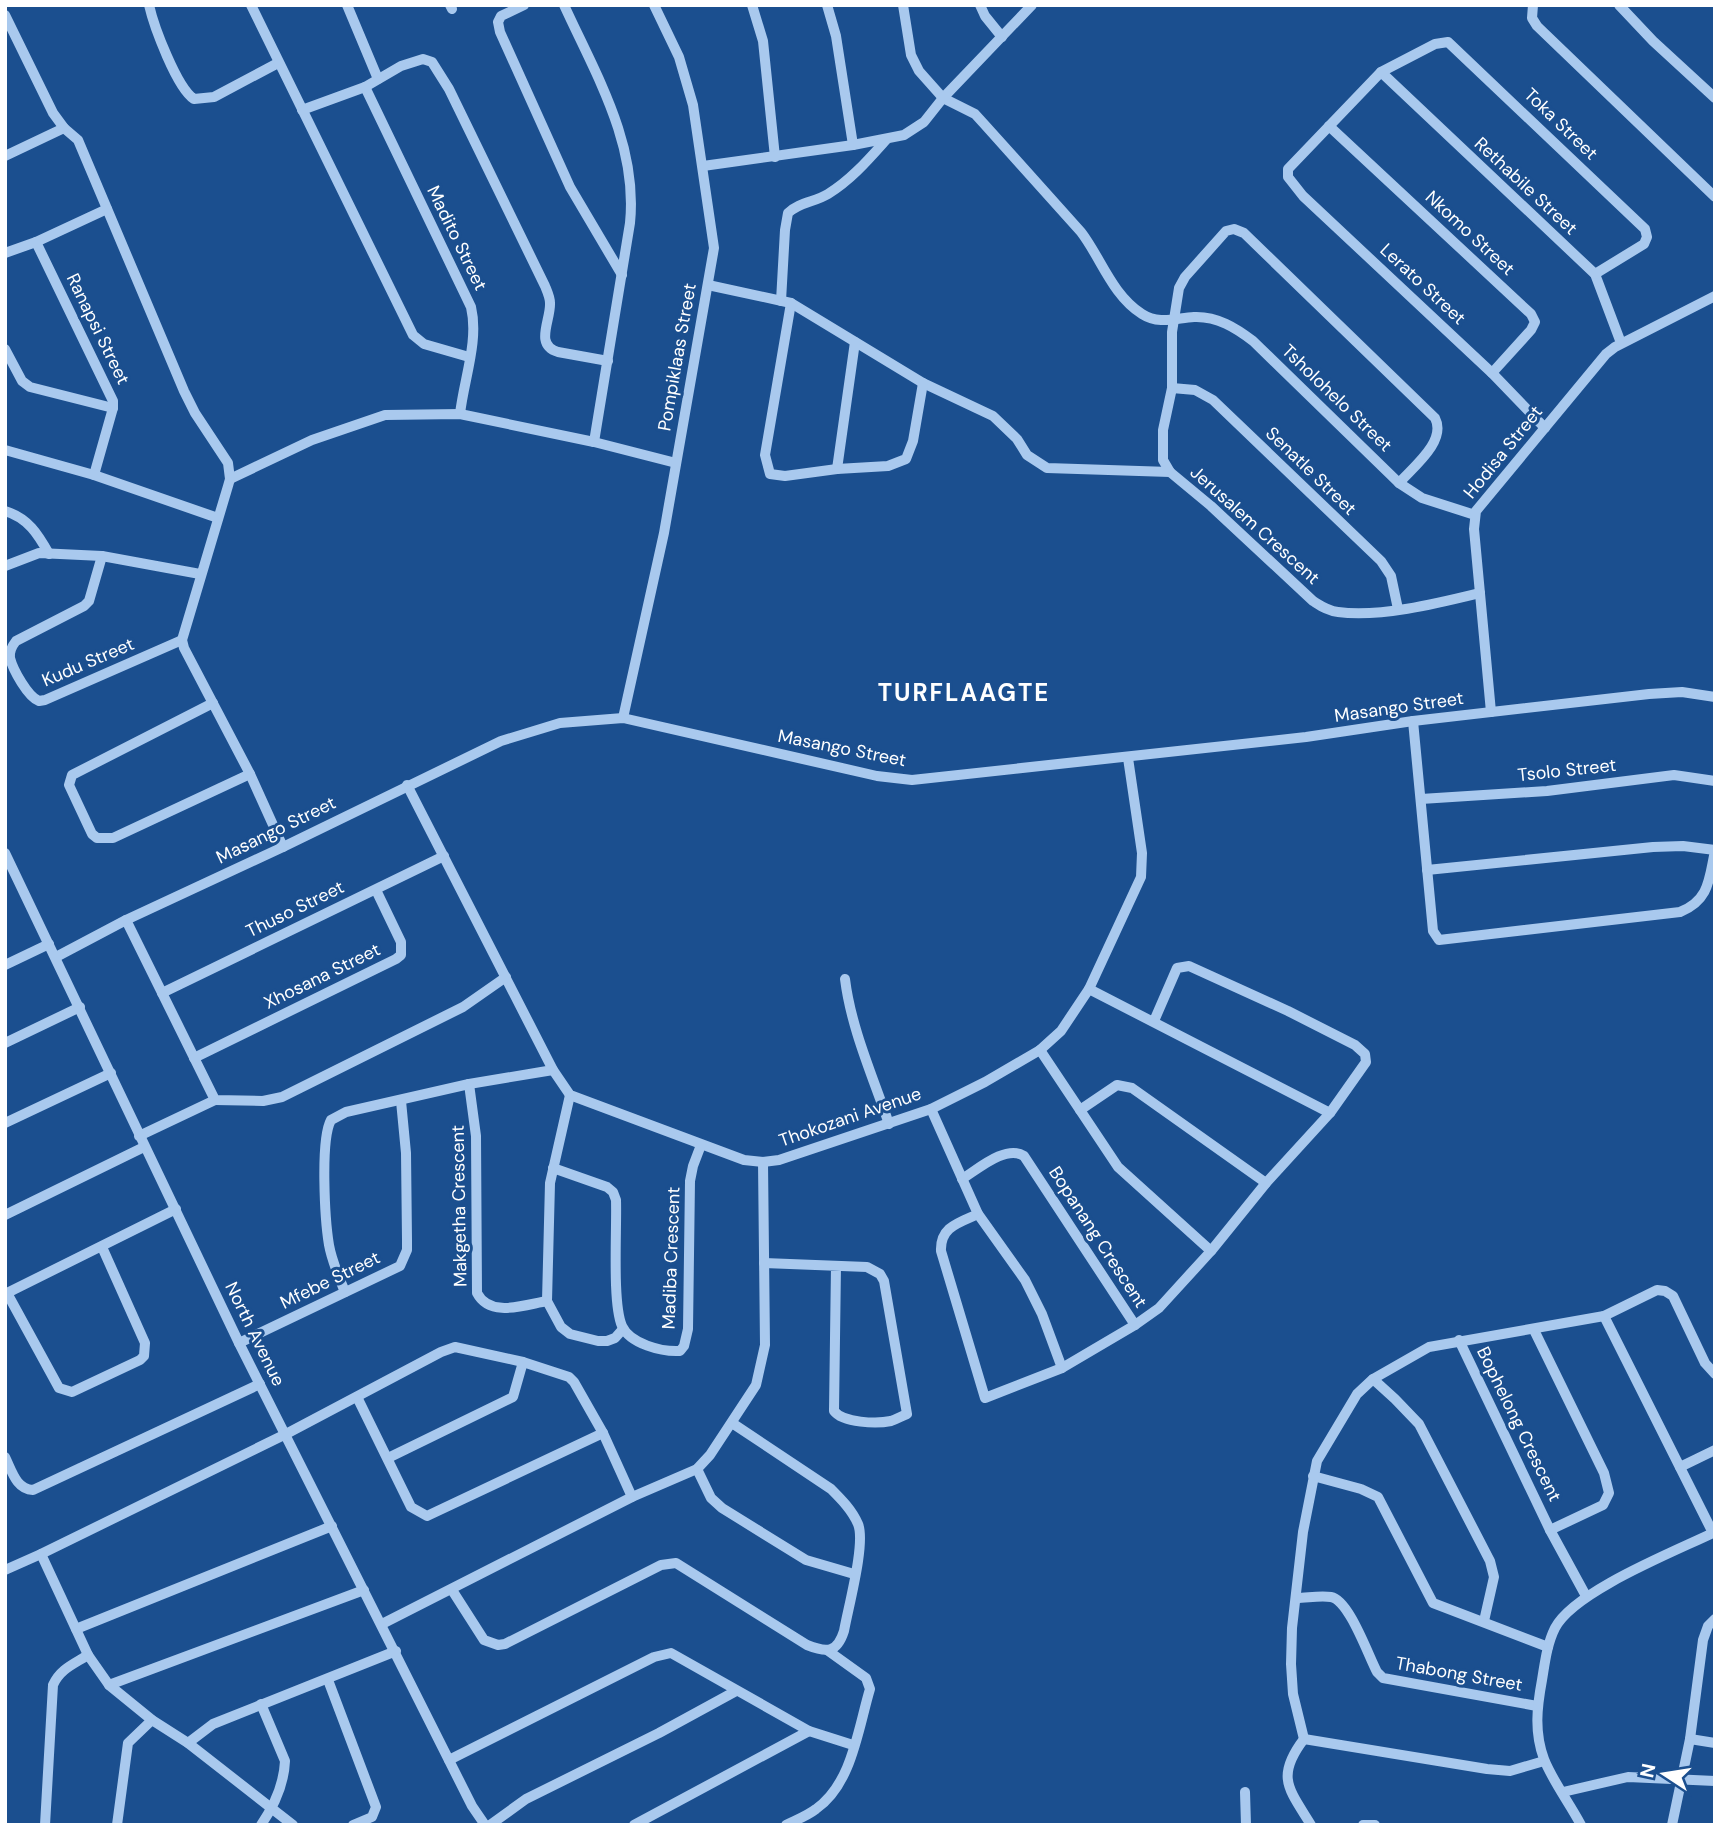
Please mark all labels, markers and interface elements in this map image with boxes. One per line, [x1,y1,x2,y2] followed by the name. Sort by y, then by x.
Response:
[1519,83,1603,165] street label: Toka Street
[1469,132,1583,240] street label: Rethabile Street
[421,182,493,294] street label: Madito Street
[1420,185,1520,281] street label: Nkomo Street
[1375,238,1471,330] street label: Lerato Street
[61,269,135,389] street label: Ranapsi Street
[652,281,702,433] street label: Pompiklaas Street
[1277,339,1397,457] street label: Tsholohelo Street
[1458,400,1548,504] street label: Hodisa Street
[1260,422,1362,520] street label: Senatle Street
[1185,460,1325,590] street label: Jerusalem Crescent
[38,632,138,692] street label: Kudu Street
[878,677,1050,708] district label: TURFLAAGTE
[1333,686,1465,728] street label: Masango Street
[776,724,908,772] street label: Masango Street
[1516,753,1618,787] street label: Tsolo Street
[212,791,340,869] street label: Masango Street
[242,875,348,943] street label: Thuso Street
[260,937,384,1015] street label: Xhosana Street
[776,1081,924,1153] street label: Thokozani Avenue
[446,1125,472,1287] street label: Makgetha Crescent
[1043,1162,1153,1312] street label: Bopanang Crescent
[657,1186,685,1330] street label: Madiba Crescent
[276,1245,384,1315] street label: Mfebe Street
[219,1278,291,1390] street label: North Avenue
[1471,1343,1567,1505] street label: Bophelong Crescent
[1394,1651,1524,1697] street label: Thabong Street
[1629,1739,1699,1809] north arrow
[1634,1761,1662,1780] text: N

